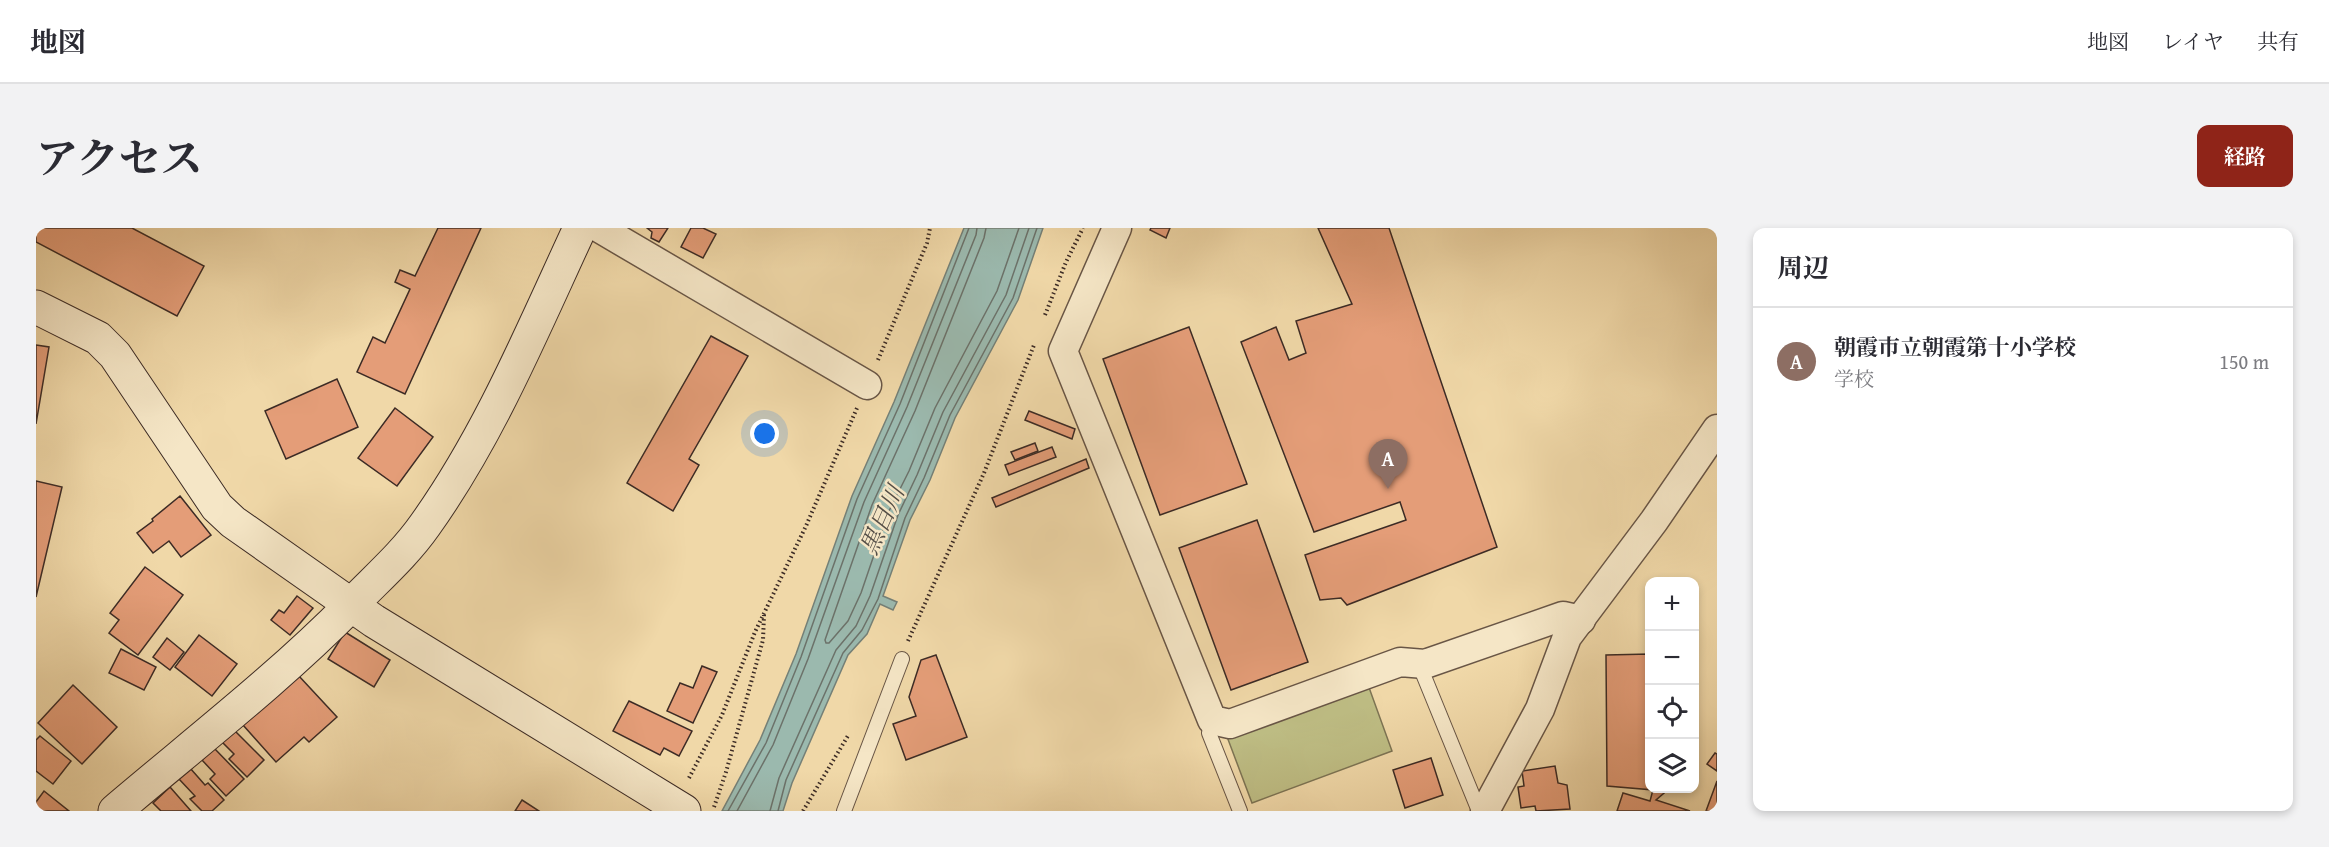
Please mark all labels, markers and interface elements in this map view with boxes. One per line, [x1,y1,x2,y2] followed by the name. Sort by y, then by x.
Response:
[30,21,86,62] text: 地図
[2087,26,2129,57] text: 地図
[2162,26,2224,57] text: レイヤ
[2257,26,2299,57] text: 共有
[2197,125,2293,187] button: 経路
[36,127,203,188] text: アクセス
[1777,248,1829,287] text: 周辺
[1834,331,2076,363] text: 朝霞市立朝霞第十小学校
[1790,347,1803,376] text: A
[2219,347,2269,376] text: 150 m
[1834,364,1874,393] text: 学校
[750,419,779,448] your location
[1368,440,1408,489] pin: A
[851,477,914,560] water label: 黒目川
[1645,577,1699,793] map controls
[1645,577,1699,631] button: +
[1645,631,1699,685] button: −
[1645,685,1699,739] button: locate
[1645,739,1699,793] button: layers

